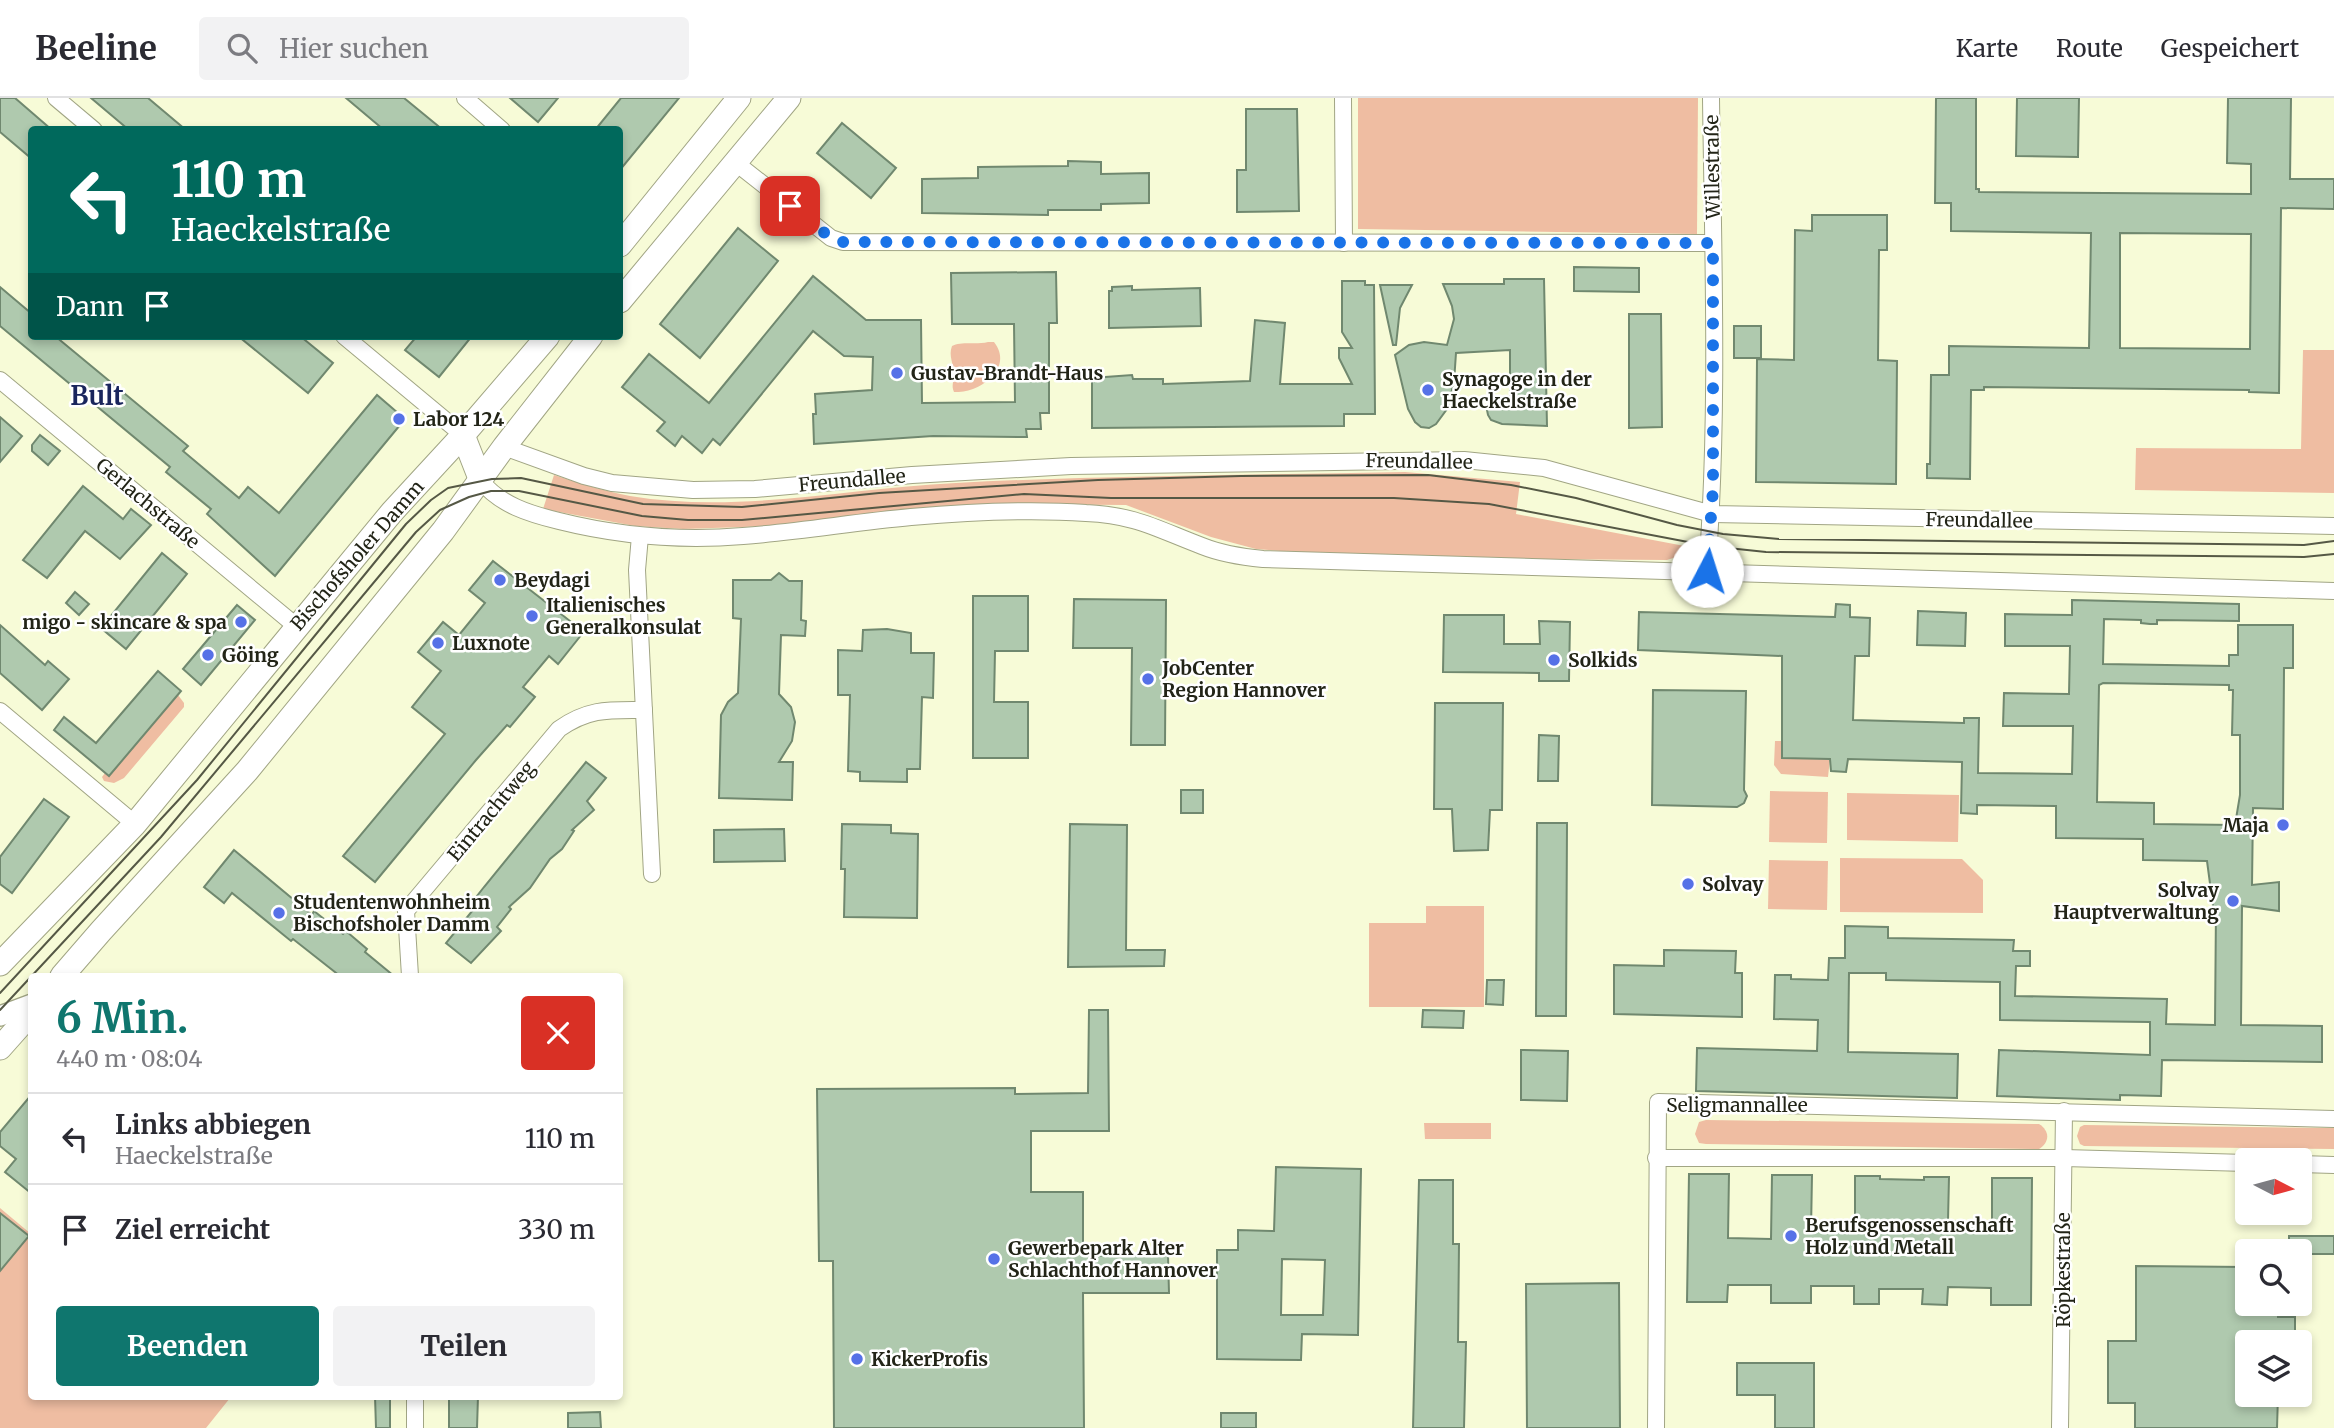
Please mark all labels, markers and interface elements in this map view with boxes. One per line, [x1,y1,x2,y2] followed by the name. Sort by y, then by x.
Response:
[199,17,689,80] search box
[35,28,157,69] text: Beeline
[223,29,261,67] icon: search
[279,32,429,65] text: Hier suchen
[1956,33,2018,64] text: Karte
[2056,33,2123,64] text: Route
[2161,33,2299,64] text: Gespeichert
[1699,114,1725,221] street label: Willestraße
[171,149,306,210] text: 110 m
[56,154,147,245] icon: left
[760,176,820,236] pin
[771,187,809,225] icon: arrive
[171,210,390,250] text: Haeckelstraße
[138,287,176,325] icon: arrive
[56,290,124,323] text: Dann
[911,361,1104,385] place label: Gustav-Brandt-Haus
[889,365,905,381] marker: Gustav-Brandt-Haus
[1442,367,1592,413] place label: Synagoge in der Haeckelstraße
[70,379,124,412] district label: Bult
[1420,382,1436,398] marker: Synagoge in der Haeckelstraße
[413,407,504,431] place label: Labor 124
[391,411,407,427] marker: Labor 124
[1365,448,1473,474] street label: Freundallee
[91,453,205,553] street label: Gerlachstraße
[797,463,907,497] street label: Freundallee
[285,475,429,635] street label: Bischofsholer Damm
[1925,507,2033,533] street label: Freundallee
[1670,534,1744,608] position arrow
[514,568,590,592] place label: Beydagi
[492,572,508,588] marker: Beydagi
[546,593,702,639] place label: Italienisches Generalkonsulat
[524,608,540,624] marker: Italienisches Generalkonsulat
[22,610,227,634] place label: migo - skincare & spa
[233,614,249,630] marker: migo - skincare & spa
[452,631,530,655] place label: Luxnote
[430,635,446,651] marker: Luxnote
[222,643,279,667] place label: Göing
[200,647,216,663] marker: Göing
[1568,648,1638,672] place label: Solkids
[1546,652,1562,668] marker: Solkids
[1161,656,1326,702] place label: JobCenter Region Hannover
[1140,671,1156,687] marker: JobCenter Region Hannover
[442,756,540,866] street label: Eintrachtweg
[2223,813,2269,837] place label: Maja
[2275,817,2291,833] marker: Maja
[1702,872,1764,896] place label: Solvay
[1680,876,1696,892] marker: Solvay
[2054,878,2220,924] place label: Solvay Hauptverwaltung
[293,890,490,936] place label: Studentenwohnheim Bischofsholer Damm
[2225,893,2241,909] marker: Solvay Hauptverwaltung
[271,905,287,921] marker: Studentenwohnheim Bischofsholer Damm
[56,992,188,1044] text: 6 Min.
[521,996,595,1070] button: close
[56,1044,202,1073] text: 440 m · 08:04
[1666,1093,1808,1117] street label: Seligmannallee
[115,1108,311,1141] text: Links abbiegen
[56,1120,94,1158] icon: left
[525,1122,595,1155] text: 110 m
[115,1141,273,1170] text: Haeckelstraße
[2235,1148,2312,1225] north arrow
[2235,1148,2312,1407] map controls
[56,1211,94,1249] icon: arrive
[2051,1212,2075,1328] street label: Röpkestraße
[115,1213,270,1246] text: Ziel erreicht
[518,1213,595,1246] text: 330 m
[1805,1213,2014,1259] place label: Berufsgenossenschaft Holz und Metall
[1783,1228,1799,1244] marker: Berufsgenossenschaft Holz und Metall
[1008,1236,1218,1282] place label: Gewerbepark Alter Schlachthof Hannover
[2235,1239,2312,1316] button: search
[986,1251,1002,1267] marker: Gewerbepark Alter Schlachthof Hannover
[56,1306,319,1386] button: Beenden
[333,1306,595,1386] button: Teilen
[2235,1330,2312,1407] button: layers
[871,1347,988,1371] place label: KickerProfis
[849,1351,865,1367] marker: KickerProfis

